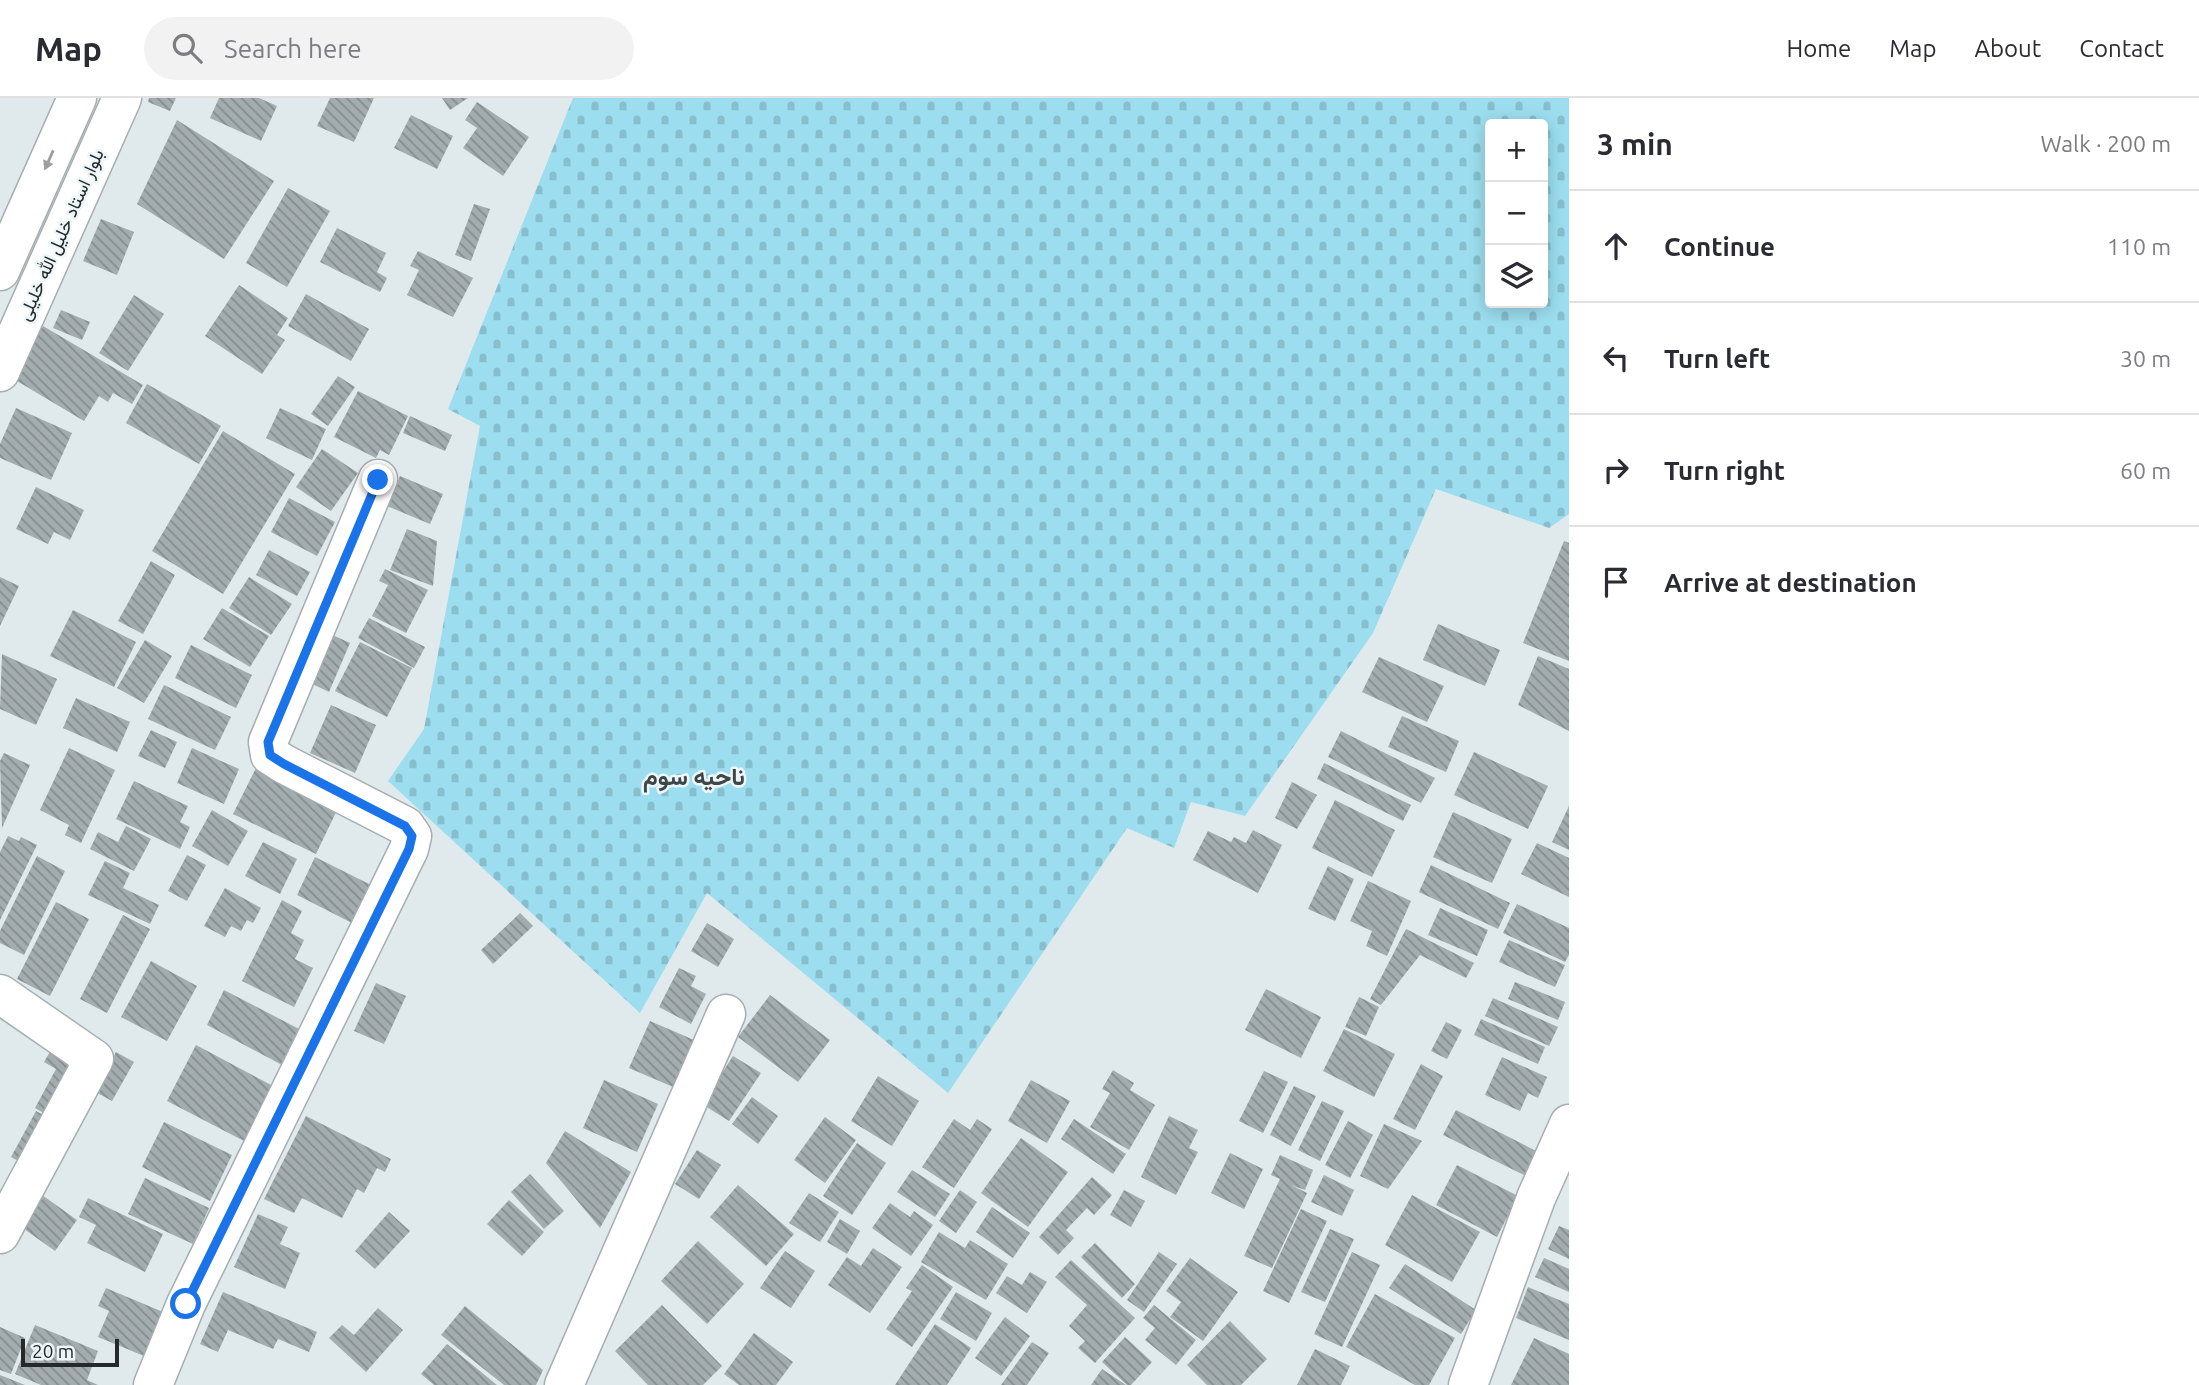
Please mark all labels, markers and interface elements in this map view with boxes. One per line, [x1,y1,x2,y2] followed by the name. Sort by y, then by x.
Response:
[144,17,634,80] search box
[168,29,206,67] icon: search
[35,30,102,67] text: Map
[224,34,362,63] text: Search here
[1786,35,1851,62] text: Home
[1889,35,1936,62] text: Map
[1974,35,2041,62] text: About
[2079,35,2164,62] text: Contact
[1485,119,1548,308] map controls
[1485,119,1548,182] button: +
[1597,127,1673,161] text: 3 min
[2040,131,2171,156] text: Walk · 200 m
[13,146,109,324] street label: بلوار استاد خلیل الله خلیلی
[44,150,55,171] one-way arrow
[1485,182,1548,245] button: −
[1597,227,1635,265] icon: ahead
[1664,232,1775,261] text: Continue
[2107,234,2171,259] text: 110 m
[1485,245,1548,308] button: layers
[1597,339,1635,377] icon: left
[1664,344,1770,373] text: Turn left
[2120,346,2171,371] text: 30 m
[1597,451,1635,489] icon: right
[1664,456,1785,485] text: Turn right
[2120,458,2171,483] text: 60 m
[362,464,393,495] route end
[1597,563,1635,601] icon: arrive
[1664,568,1917,597] text: Arrive at destination
[643,763,745,793] district label: ناحیه سوم
[170,1288,201,1319] route start
[21,1336,119,1368] scale bar
[32,1340,74,1362] text: 20 m

